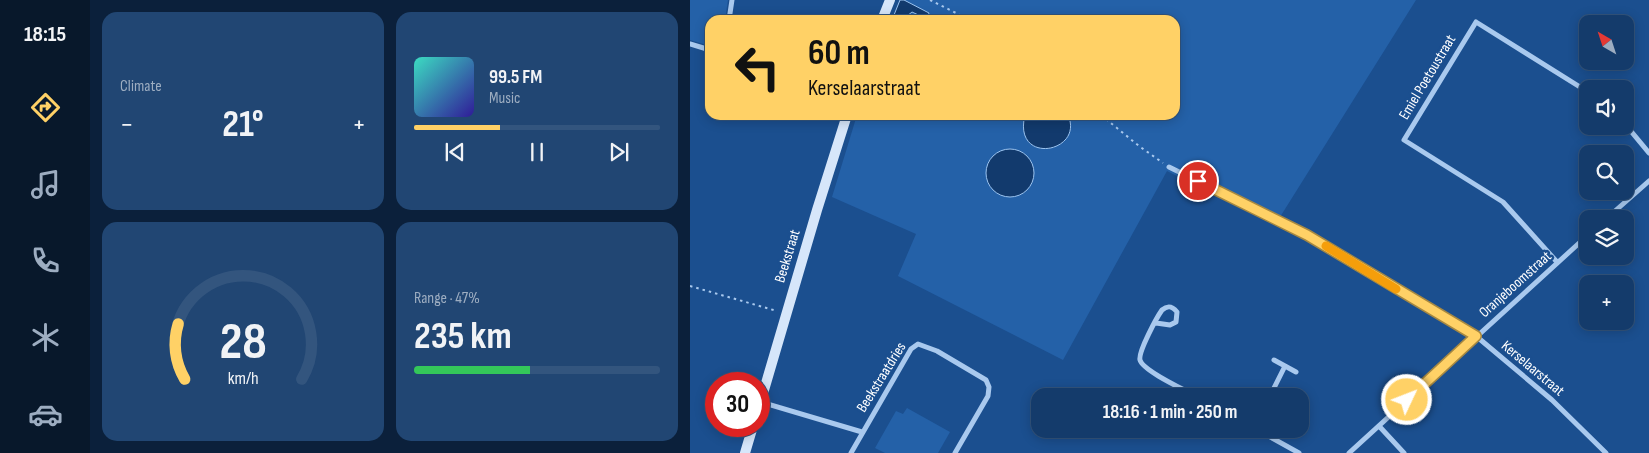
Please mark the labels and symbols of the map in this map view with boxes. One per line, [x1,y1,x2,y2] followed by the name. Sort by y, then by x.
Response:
[1579,15,1634,70] north arrow
[1395,31,1460,123] street label: Emiel Poetoustraat
[1177,160,1219,202] pin
[770,227,805,285] street label: Beekstraat
[1475,247,1556,322] street label: Oranjeboomstraat
[1497,336,1568,401] street label: Kerselaarstraat
[852,339,910,416] street label: Beekstraatdries
[705,372,770,437] speed limit sign: 30
[1380,373,1432,425] position arrow

